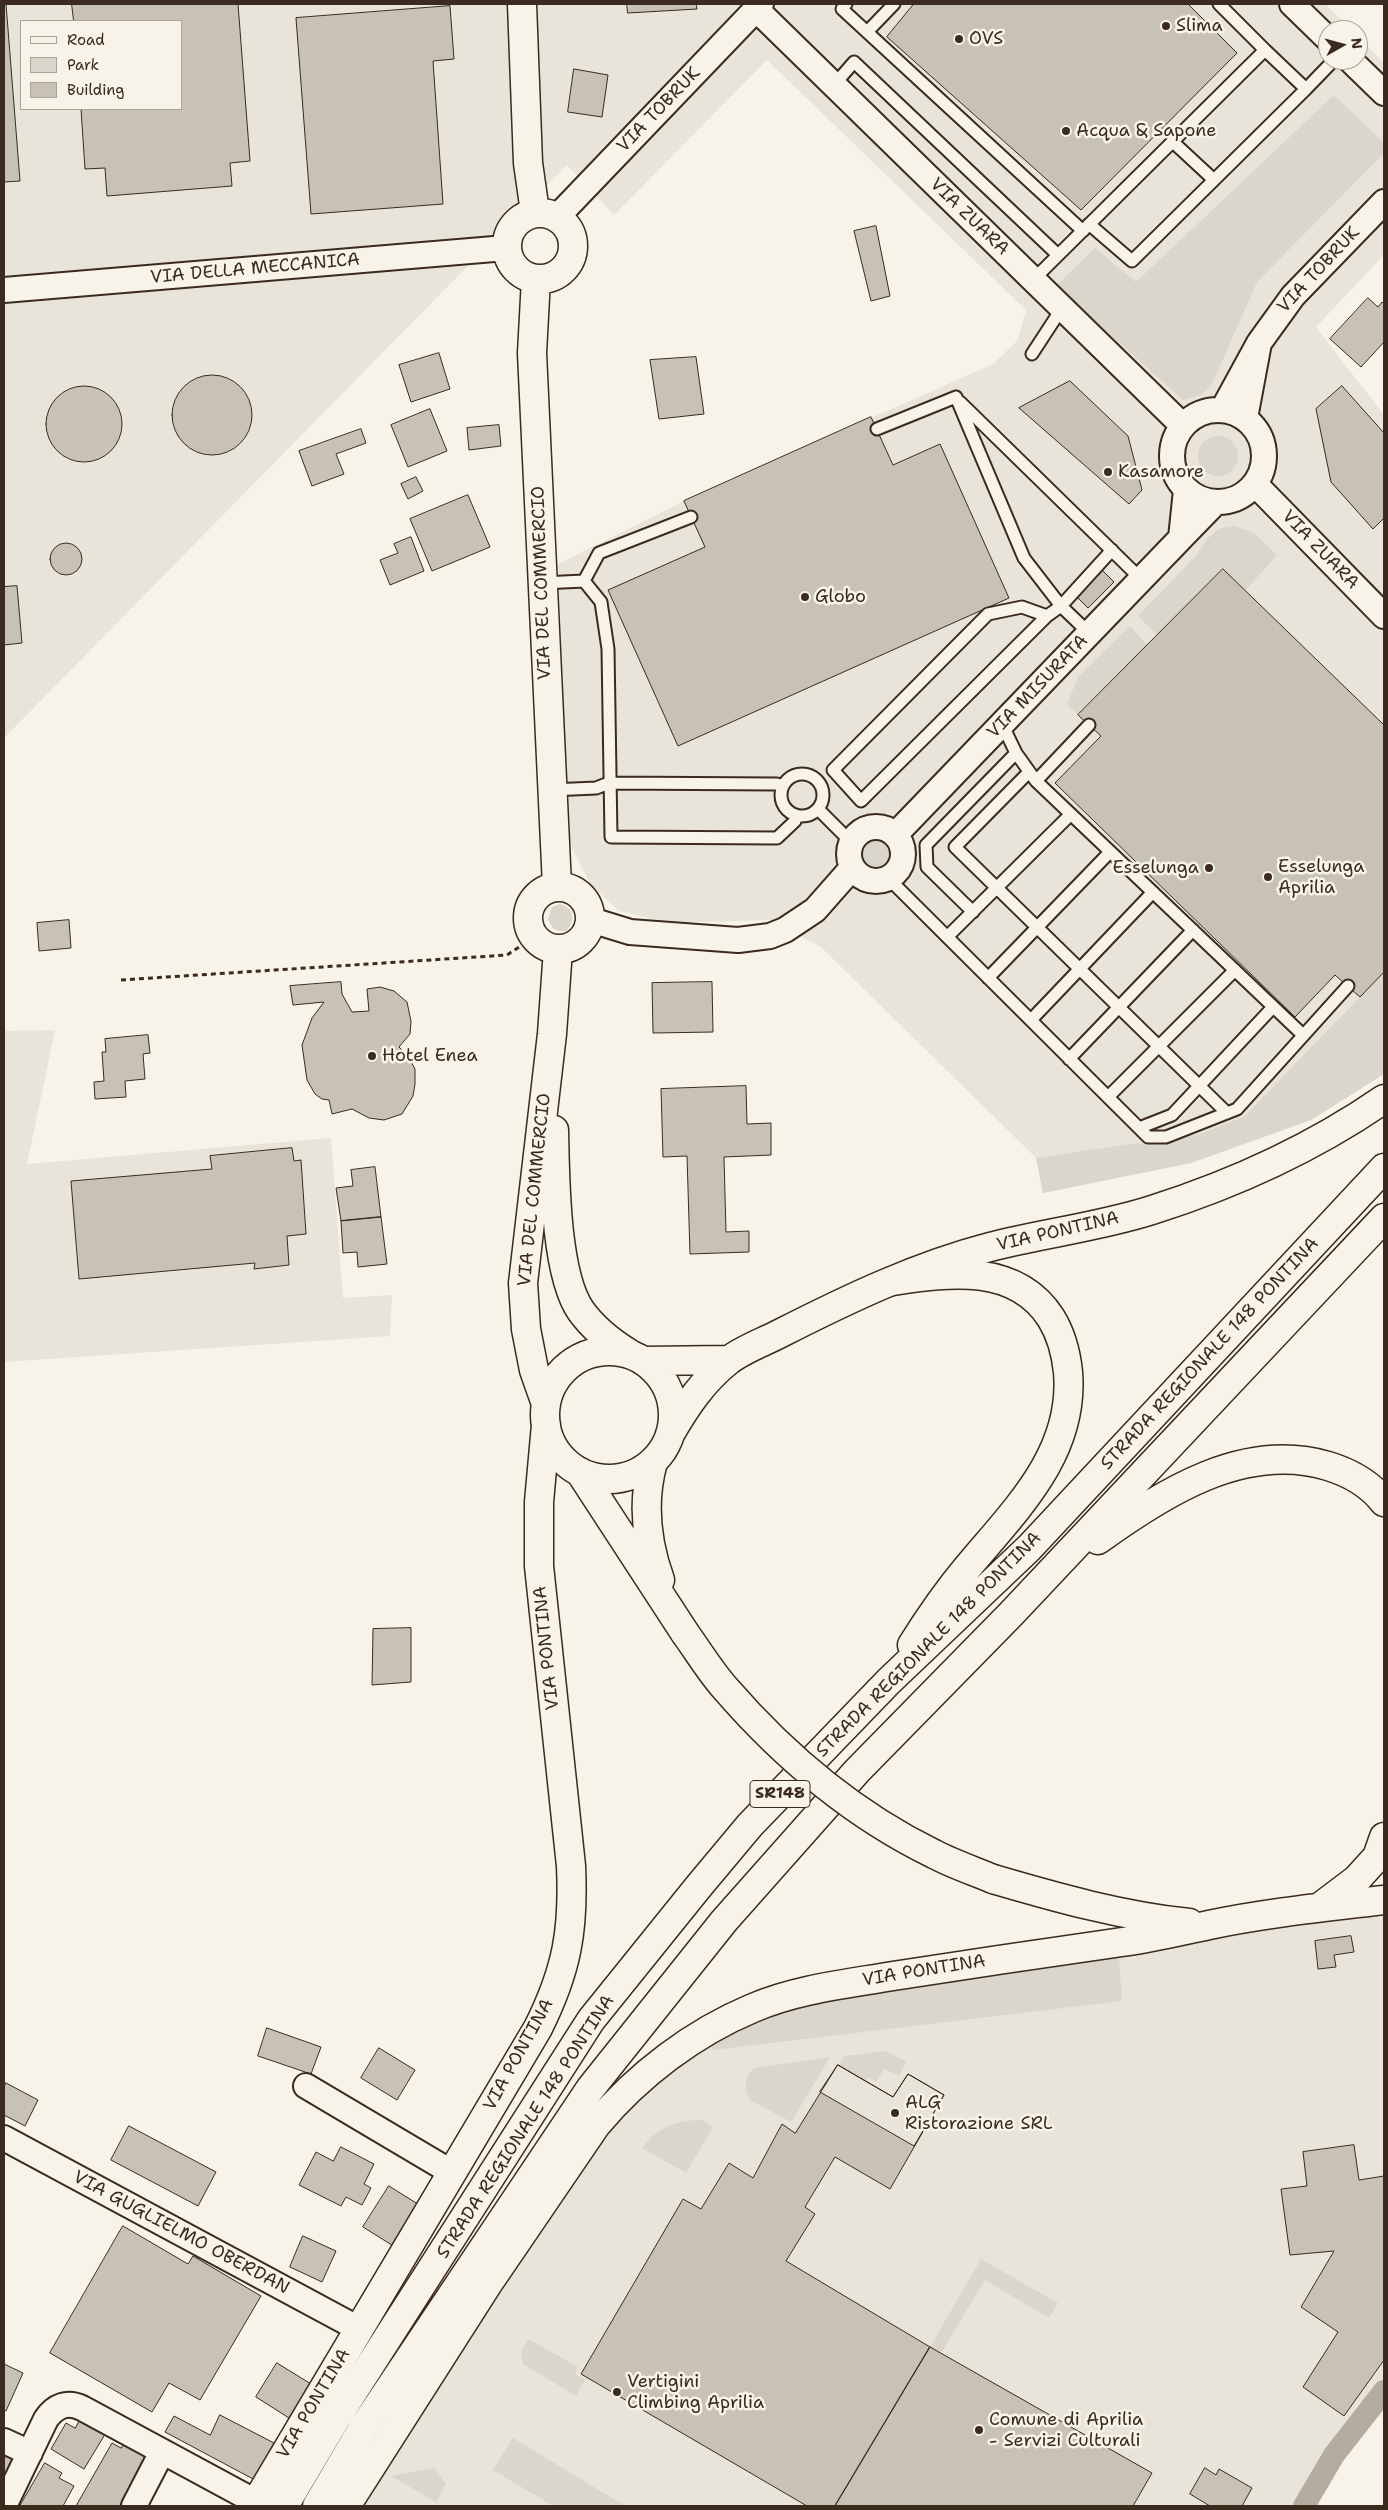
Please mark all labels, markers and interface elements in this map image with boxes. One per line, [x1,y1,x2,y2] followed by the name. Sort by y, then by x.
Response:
[1176,15,1223,37] place label: Slima
[20,20,182,110] legend
[1160,20,1172,32] marker: Slima
[1318,20,1368,70] north arrow
[969,28,1003,50] place label: OVS
[67,30,105,50] text: Road
[953,33,965,45] marker: OVS
[1347,37,1367,50] text: N
[67,55,99,75] text: Park
[613,63,705,157] street label: VIA TOBRUK
[67,80,124,100] text: Building
[1076,120,1216,142] place label: Acqua & Sapone
[1060,125,1072,137] marker: Acqua & Sapone
[925,174,1013,260] street label: VIA ZUARA
[1273,222,1365,318] street label: VIA TOBRUK
[149,249,361,289] street label: VIA DELLA MECCANICA
[1118,461,1204,483] place label: Kasamore
[1102,466,1114,478] marker: Kasamore
[528,486,556,680] street label: VIA DEL COMMERCIO
[1277,506,1363,594] street label: VIA ZUARA
[815,586,866,608] place label: Globo
[799,591,811,603] marker: Globo
[983,631,1093,743] street label: VIA MISURATA
[1278,856,1365,899] place label: Esselunga Aprilia
[1112,857,1199,879] place label: Esselunga
[1203,862,1215,874] marker: Esselunga
[1262,871,1274,883] marker: Esselunga Aprilia
[382,1045,478,1067] place label: Hotel Enea
[366,1050,378,1062] marker: Hotel Enea
[514,1092,556,1288] street label: VIA DEL COMMERCIO
[995,1207,1121,1257] street label: VIA PONTINA
[1096,1233,1324,1475] street label: STRADA REGIONALE 148 PONTINA
[812,1528,1046,1762] street label: STRADA REGIONALE 148 PONTINA
[530,1585,564,1711] street label: VIA PONTINA
[750,1780,810,1808] road number: SR148
[861,1951,987,1991] street label: VIA PONTINA
[433,1991,619,2263] street label: STRADA REGIONALE 148 PONTINA
[479,1995,559,2115] street label: VIA PONTINA
[905,2092,1053,2134] place label: ALG Ristorazione SRL
[889,2107,901,2119] marker: ALG Ristorazione SRL
[69,2167,293,2299] street label: VIA GUGLIELMO OBERDAN
[273,2345,355,2463] street label: VIA PONTINA
[627,2371,764,2414] place label: Vertigini Climbing Aprilia
[611,2386,623,2398] marker: Vertigini Climbing Aprilia
[989,2409,1143,2452] place label: Comune di Aprilia - Servizi Culturali
[973,2424,985,2436] marker: Comune di Aprilia - Servizi Culturali

